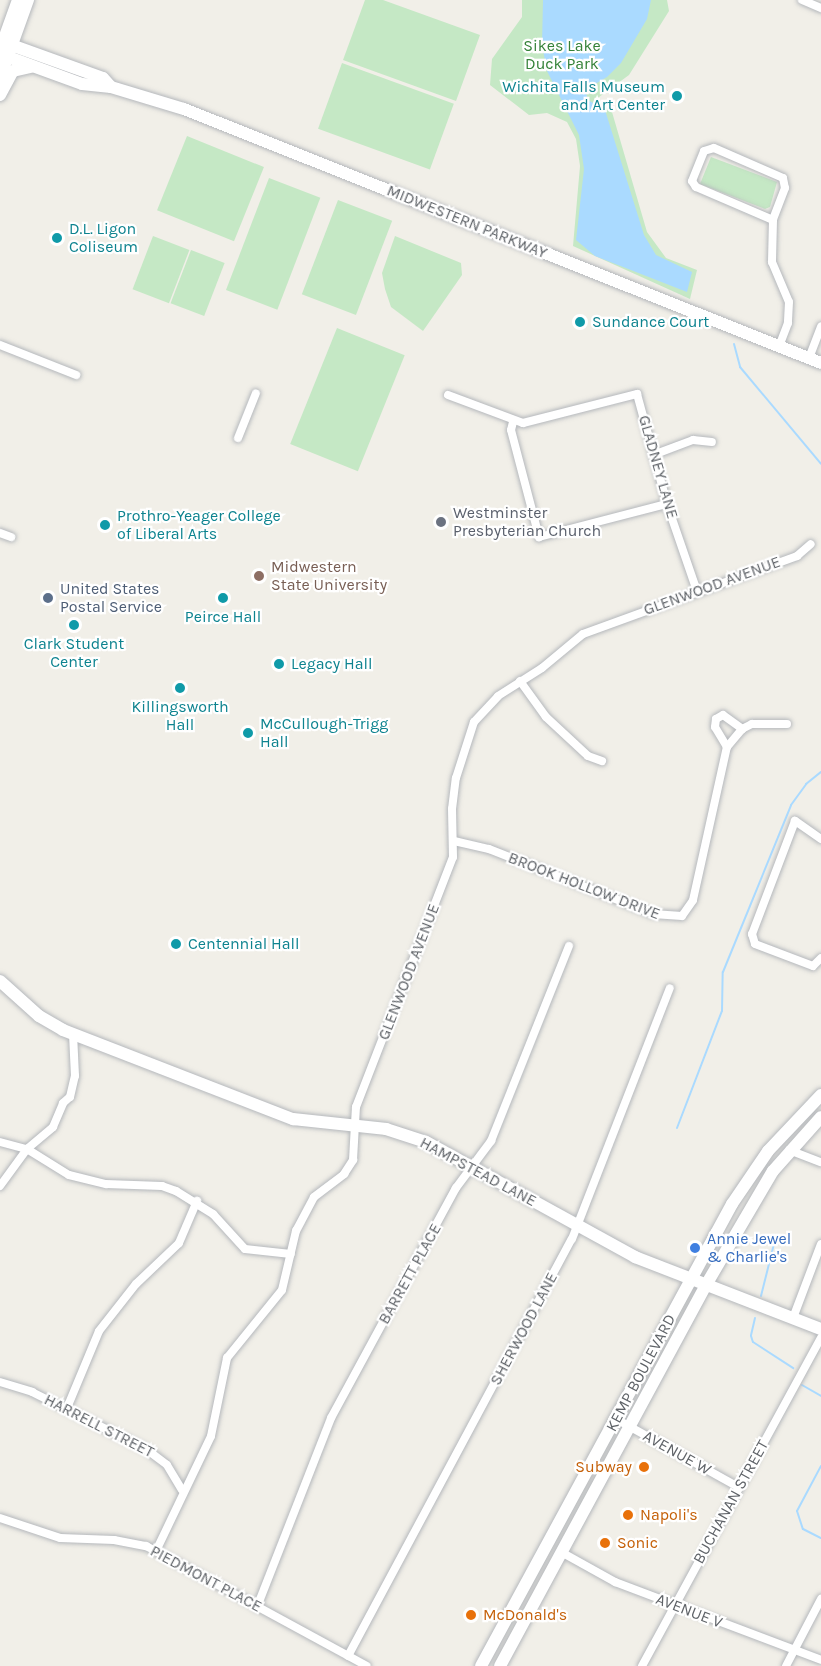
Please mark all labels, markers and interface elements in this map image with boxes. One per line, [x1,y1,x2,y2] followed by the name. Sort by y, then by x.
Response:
[523,36,601,74] park label: Sikes Lake Duck Park
[502,77,665,115] place label: Wichita Falls Museum and Art Center
[670,89,684,103] marker: Wichita Falls Museum and Art Center
[384,181,550,263] street label: MIDWESTERN PARKWAY
[69,219,138,257] place label: D.L. Ligon Coliseum
[50,231,64,245] marker: D.L. Ligon Coliseum
[592,312,709,332] place label: Sundance Court
[573,315,587,329] marker: Sundance Court
[634,413,682,521] street label: GLADNEY LANE
[453,503,601,541] place label: Westminster Presbyterian Church
[117,506,281,544] place label: Prothro-Yeager College of Liberal Arts
[434,515,448,529] marker: Westminster Presbyterian Church
[98,518,112,532] marker: Prothro-Yeager College of Liberal Arts
[641,552,783,620] street label: GLENWOOD AVENUE
[271,557,387,595] place label: Midwestern State University
[252,569,266,583] marker: Midwestern State University
[60,579,162,617] place label: United States Postal Service
[41,591,55,605] marker: United States Postal Service
[216,591,230,605] marker: Peirce Hall
[185,607,261,627] place label: Peirce Hall
[67,618,81,632] marker: Clark Student Center
[24,634,124,672] place label: Clark Student Center
[291,654,373,674] place label: Legacy Hall
[272,657,286,671] marker: Legacy Hall
[173,681,187,695] marker: Killingsworth Hall
[131,697,229,735] place label: Killingsworth Hall
[260,714,388,752] place label: McCullough-Trigg Hall
[241,726,255,740] marker: McCullough-Trigg Hall
[505,848,663,924] street label: BROOK HOLLOW DRIVE
[374,901,444,1043] street label: GLENWOOD AVENUE
[188,934,300,954] place label: Centennial Hall
[169,937,183,951] marker: Centennial Hall
[416,1133,540,1211] street label: HAMPSTEAD LANE
[374,1220,446,1328] street label: BARRETT PLACE
[707,1229,791,1267] place label: Annie Jewel & Charlie's
[688,1241,702,1255] marker: Annie Jewel & Charlie's
[486,1269,562,1389] street label: SHERWOOD LANE
[602,1311,680,1435] street label: KEMP BOULEVARD
[41,1390,157,1462] street label: HARRELL STREET
[639,1426,715,1480] street label: AVENUE W
[689,1437,773,1567] street label: BUCHANAN STREET
[575,1457,632,1477] place label: Subway
[637,1460,651,1474] marker: Subway
[640,1505,698,1525] place label: Napoli's
[621,1508,635,1522] marker: Napoli's
[617,1533,658,1553] place label: Sonic
[598,1536,612,1550] marker: Sonic
[147,1541,265,1617] street label: PIEDMONT PLACE
[653,1590,725,1632] street label: AVENUE V
[483,1605,567,1625] place label: McDonald's
[464,1608,478,1622] marker: McDonald's

